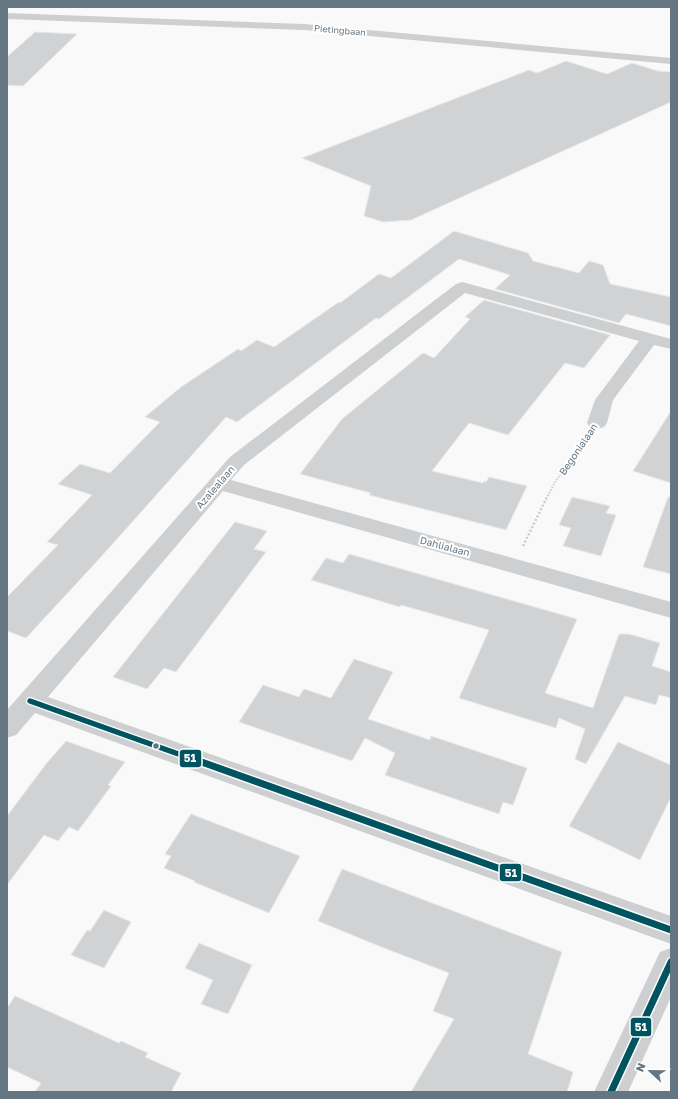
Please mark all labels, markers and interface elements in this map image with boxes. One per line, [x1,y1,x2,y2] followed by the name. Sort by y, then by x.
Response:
[314,22,366,38] street label: Pietingbaan
[556,421,600,477] street label: Begonialaan
[193,463,237,511] street label: Azalealaan
[419,534,471,558] street label: Dahlialaan
[151,741,161,751] unlabelled marker
[179,749,202,768] line badge: 51
[184,751,197,764] text: 51
[499,863,522,882] line badge: 51
[505,866,518,879] text: 51
[630,1017,652,1037] line badge: 51
[635,1020,648,1033] text: 51
[630,1051,670,1091] north arrow
[633,1061,648,1073] text: N

